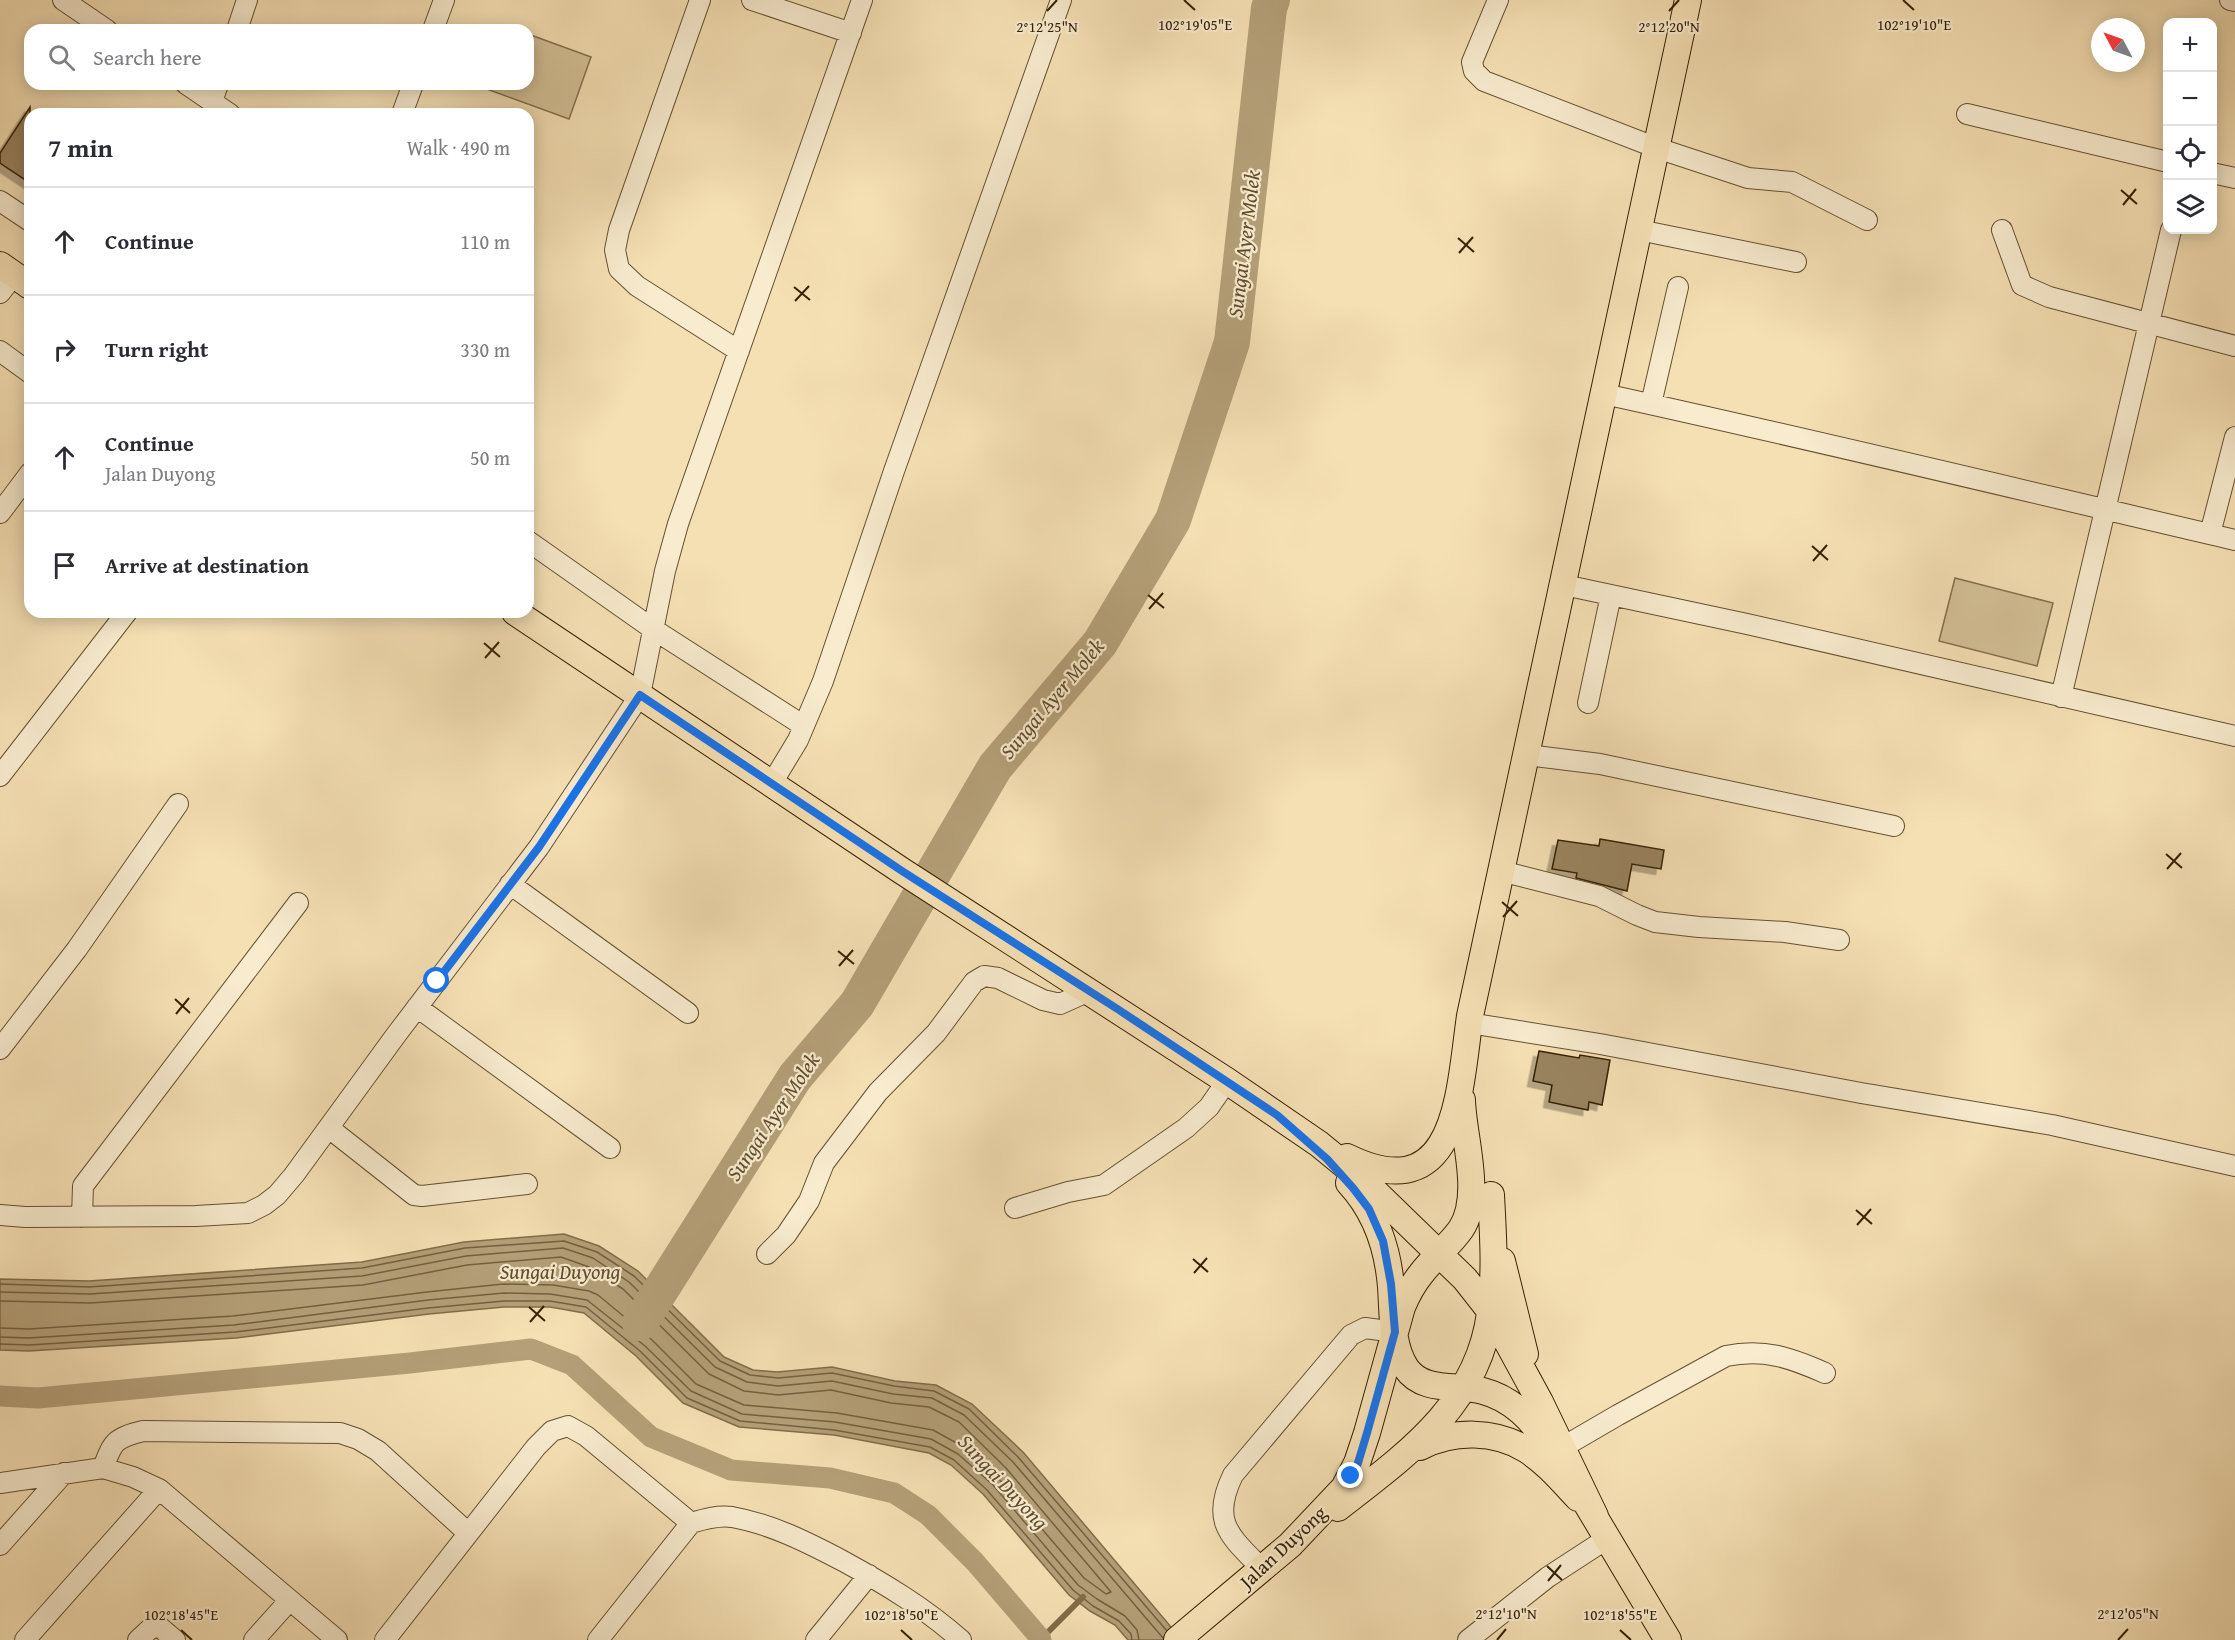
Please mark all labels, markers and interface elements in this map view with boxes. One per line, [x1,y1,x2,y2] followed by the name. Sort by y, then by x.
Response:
[1158,14,1232,35] text: 102°19'05"E
[1877,14,1951,35] text: 102°19'10"E
[1016,16,1078,37] text: 2°12'25"N
[1638,16,1700,37] text: 2°12'20"N
[2091,18,2145,72] north arrow
[2163,18,2217,234] map controls
[2163,18,2217,72] button: +
[24,24,534,90] search box
[45,41,78,74] icon: search
[93,41,202,73] text: Search here
[2163,72,2217,126] button: −
[2163,126,2217,180] button: locate
[48,128,113,167] text: 7 min
[407,133,510,162] text: Walk · 490 m
[1219,168,1268,320] water label: Sungai Ayer Molek
[2163,180,2217,234] button: layers
[48,225,81,258] icon: ahead
[105,225,194,257] text: Continue
[460,227,510,256] text: 110 m
[48,333,81,366] icon: right
[105,333,208,365] text: Turn right
[460,335,510,364] text: 330 m
[105,427,194,459] text: Continue
[48,441,81,474] icon: ahead
[470,443,510,472] text: 50 m
[105,459,215,488] text: Jalan Duyong
[48,549,81,582] icon: arrive
[105,549,309,581] text: Arrive at destination
[992,632,1111,766] water label: Sungai Ayer Molek
[423,967,449,993] route start
[718,1046,827,1187] water label: Sungai Ayer Molek
[500,1256,621,1287] water label: Sungai Duyong
[951,1427,1056,1537] water label: Sungai Duyong
[1337,1462,1363,1488] route end
[1230,1498,1333,1597] street label: Jalan Duyong
[1475,1603,1537,1624] text: 2°12'10"N
[2097,1603,2159,1624] text: 2°12'05"N
[144,1604,218,1625] text: 102°18'45"E
[864,1604,938,1625] text: 102°18'50"E
[1583,1604,1657,1625] text: 102°18'55"E

